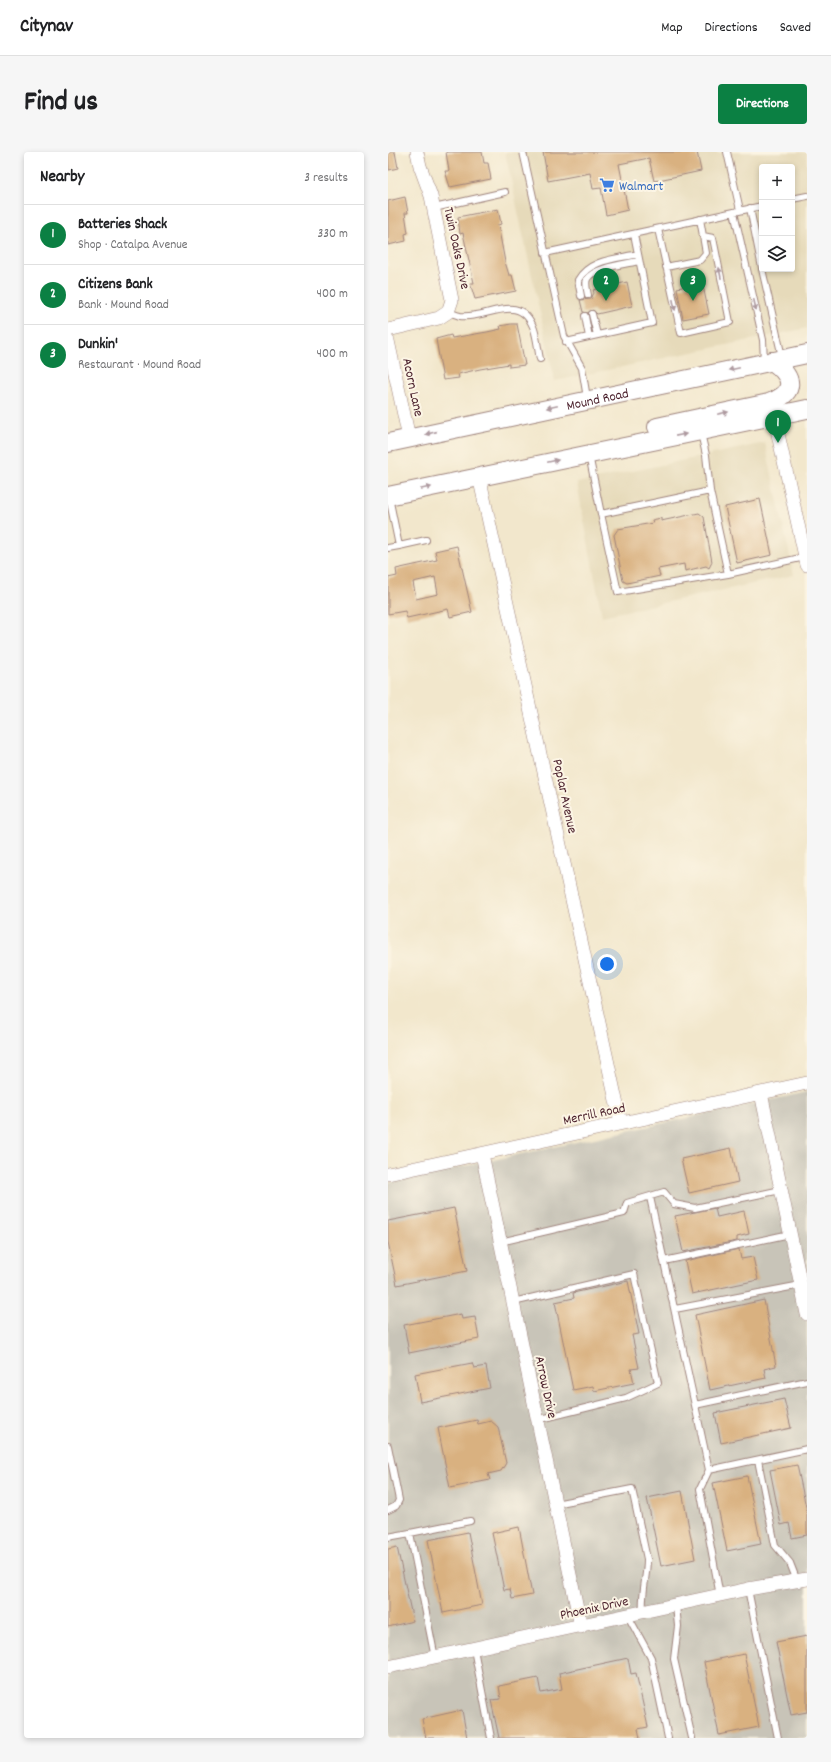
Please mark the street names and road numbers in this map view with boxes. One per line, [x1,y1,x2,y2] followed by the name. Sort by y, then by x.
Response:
[438,206,474,291] street label: Twin Oaks Drive
[396,356,428,418] street label: Acorn Lane
[565,384,631,417] street label: Mound Road
[546,757,582,835] street label: Poplar Avenue
[561,1099,627,1131] street label: Merrill Road
[529,1354,561,1421] street label: Arrow Drive
[558,1592,631,1626] street label: Phoenix Drive

